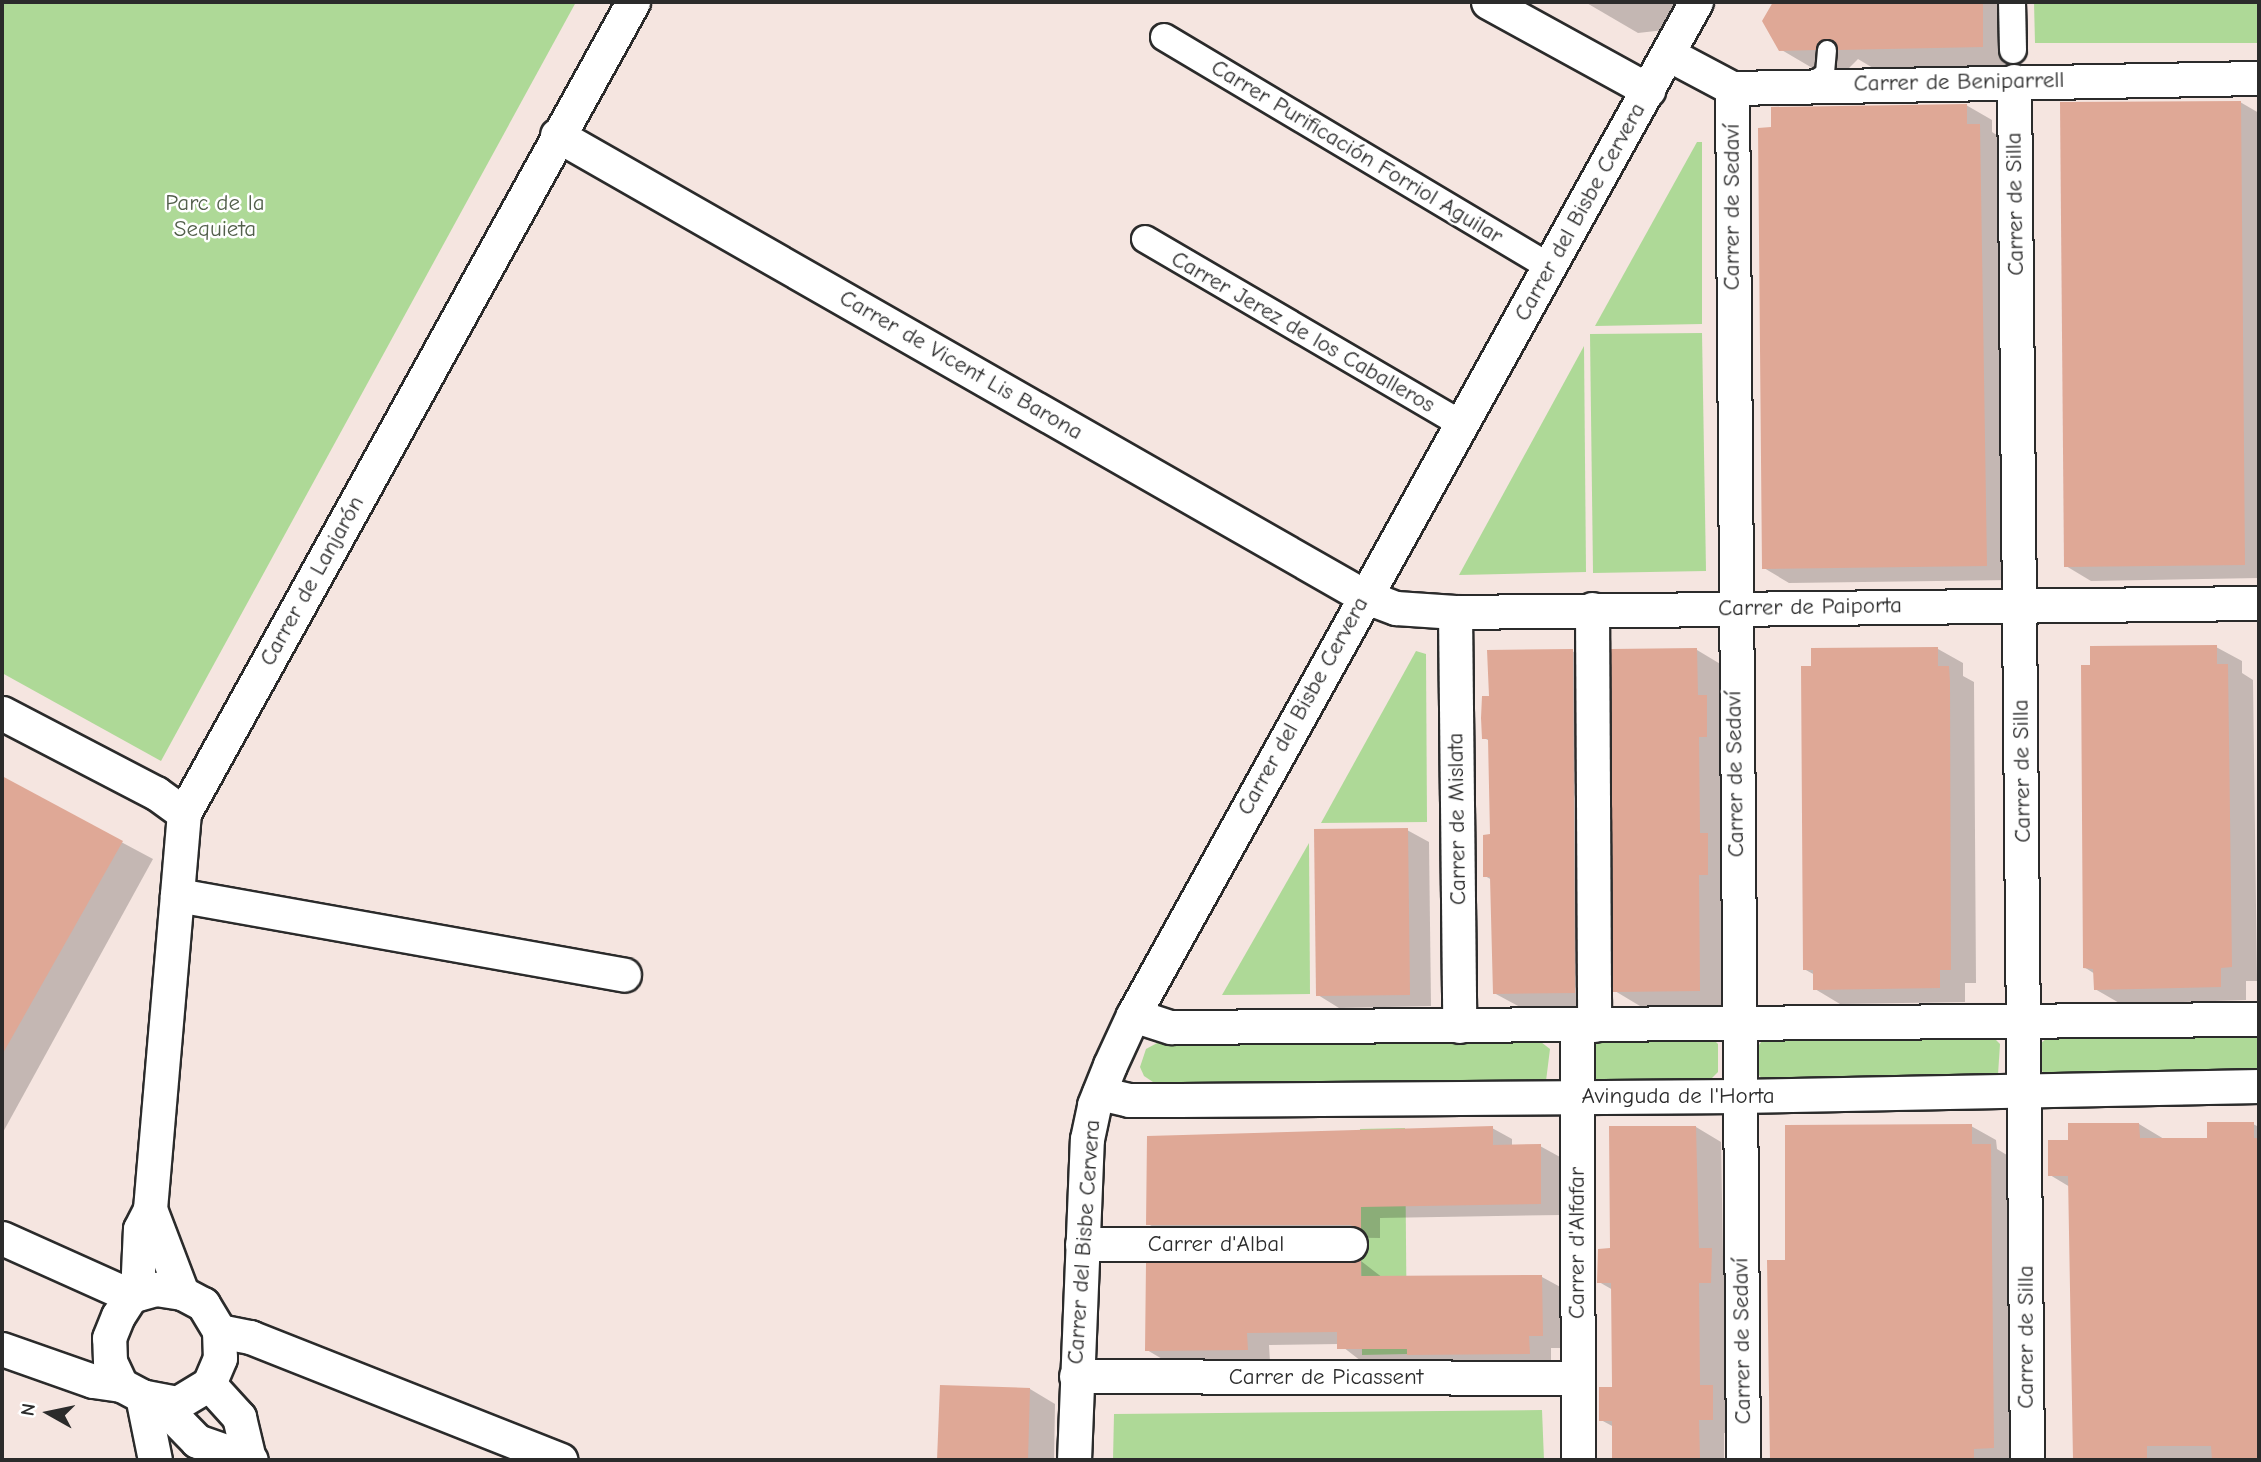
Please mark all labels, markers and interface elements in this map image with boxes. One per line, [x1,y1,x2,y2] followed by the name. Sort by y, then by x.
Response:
[1206,54,1508,250] street label: Carrer Purificación Forriol Aguilar
[1853,66,2065,98] street label: Carrer de Beniparrell
[1509,98,1651,326] street label: Carrer del Bisbe Cervera
[1718,124,1746,290] street label: Carrer de Sedaví
[2000,132,2030,276] street label: Carrer de Silla
[165,189,265,243] park label: Parc de la Sequieta
[1166,245,1440,419] street label: Carrer Jerez de los Caballeros
[834,284,1088,446] street label: Carrer de Vicent Lis Barona
[254,491,370,671] street label: Carrer de Lanjarón
[1232,592,1374,820] street label: Carrer del Bisbe Cervera
[1718,592,1902,622] street label: Carrer de Paiporta
[1720,690,1750,858] street label: Carrer de Sedaví
[2007,699,2037,843] street label: Carrer de Silla
[1442,733,1472,905] street label: Carrer de Mislata
[1581,1082,1775,1110] street label: Avinguda de l'Horta
[1062,1119,1106,1365] street label: Carrer del Bisbe Cervera
[1563,1167,1591,1319] street label: Carrer d'Alfafar
[1148,1230,1284,1258] street label: Carrer d'Albal
[1727,1257,1757,1425] street label: Carrer de Sedaví
[2012,1265,2040,1409] street label: Carrer de Silla
[1229,1363,1423,1391] street label: Carrer de Picassent
[14,1378,84,1448] north arrow
[16,1402,40,1418] text: N

